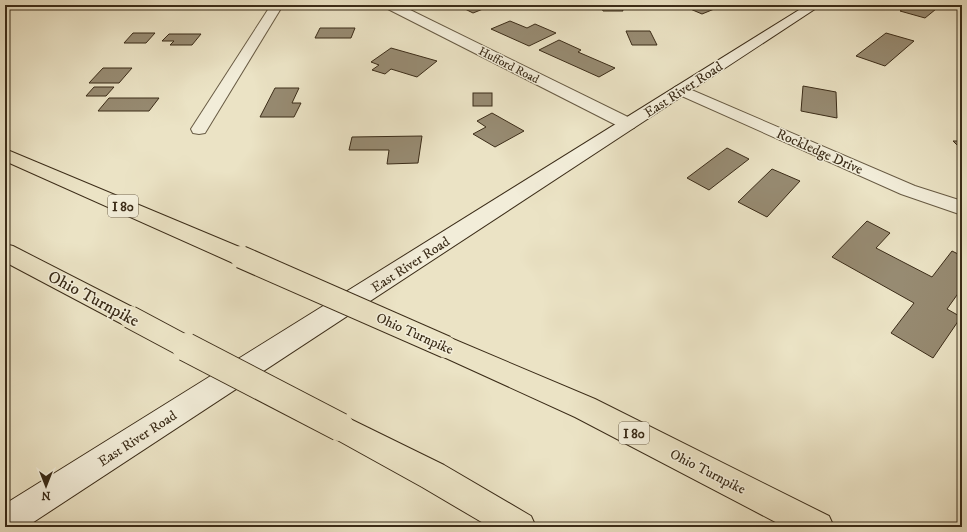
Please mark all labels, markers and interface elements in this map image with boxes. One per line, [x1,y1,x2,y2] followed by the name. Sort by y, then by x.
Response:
[476,44,542,87] street label: Hufford Road
[641,58,726,122] street label: East River Road
[774,125,866,179] street label: Rockledge Drive
[108,195,138,217] road number: I 80
[368,233,453,297] street label: East River Road
[44,266,143,332] street label: Ohio Turnpike
[373,309,456,359] street label: Ohio Turnpike
[95,407,180,471] street label: East River Road
[619,422,649,444] road number: I 80
[667,445,749,499] street label: Ohio Turnpike
[26,466,66,506] north arrow
[41,488,51,502] text: N

